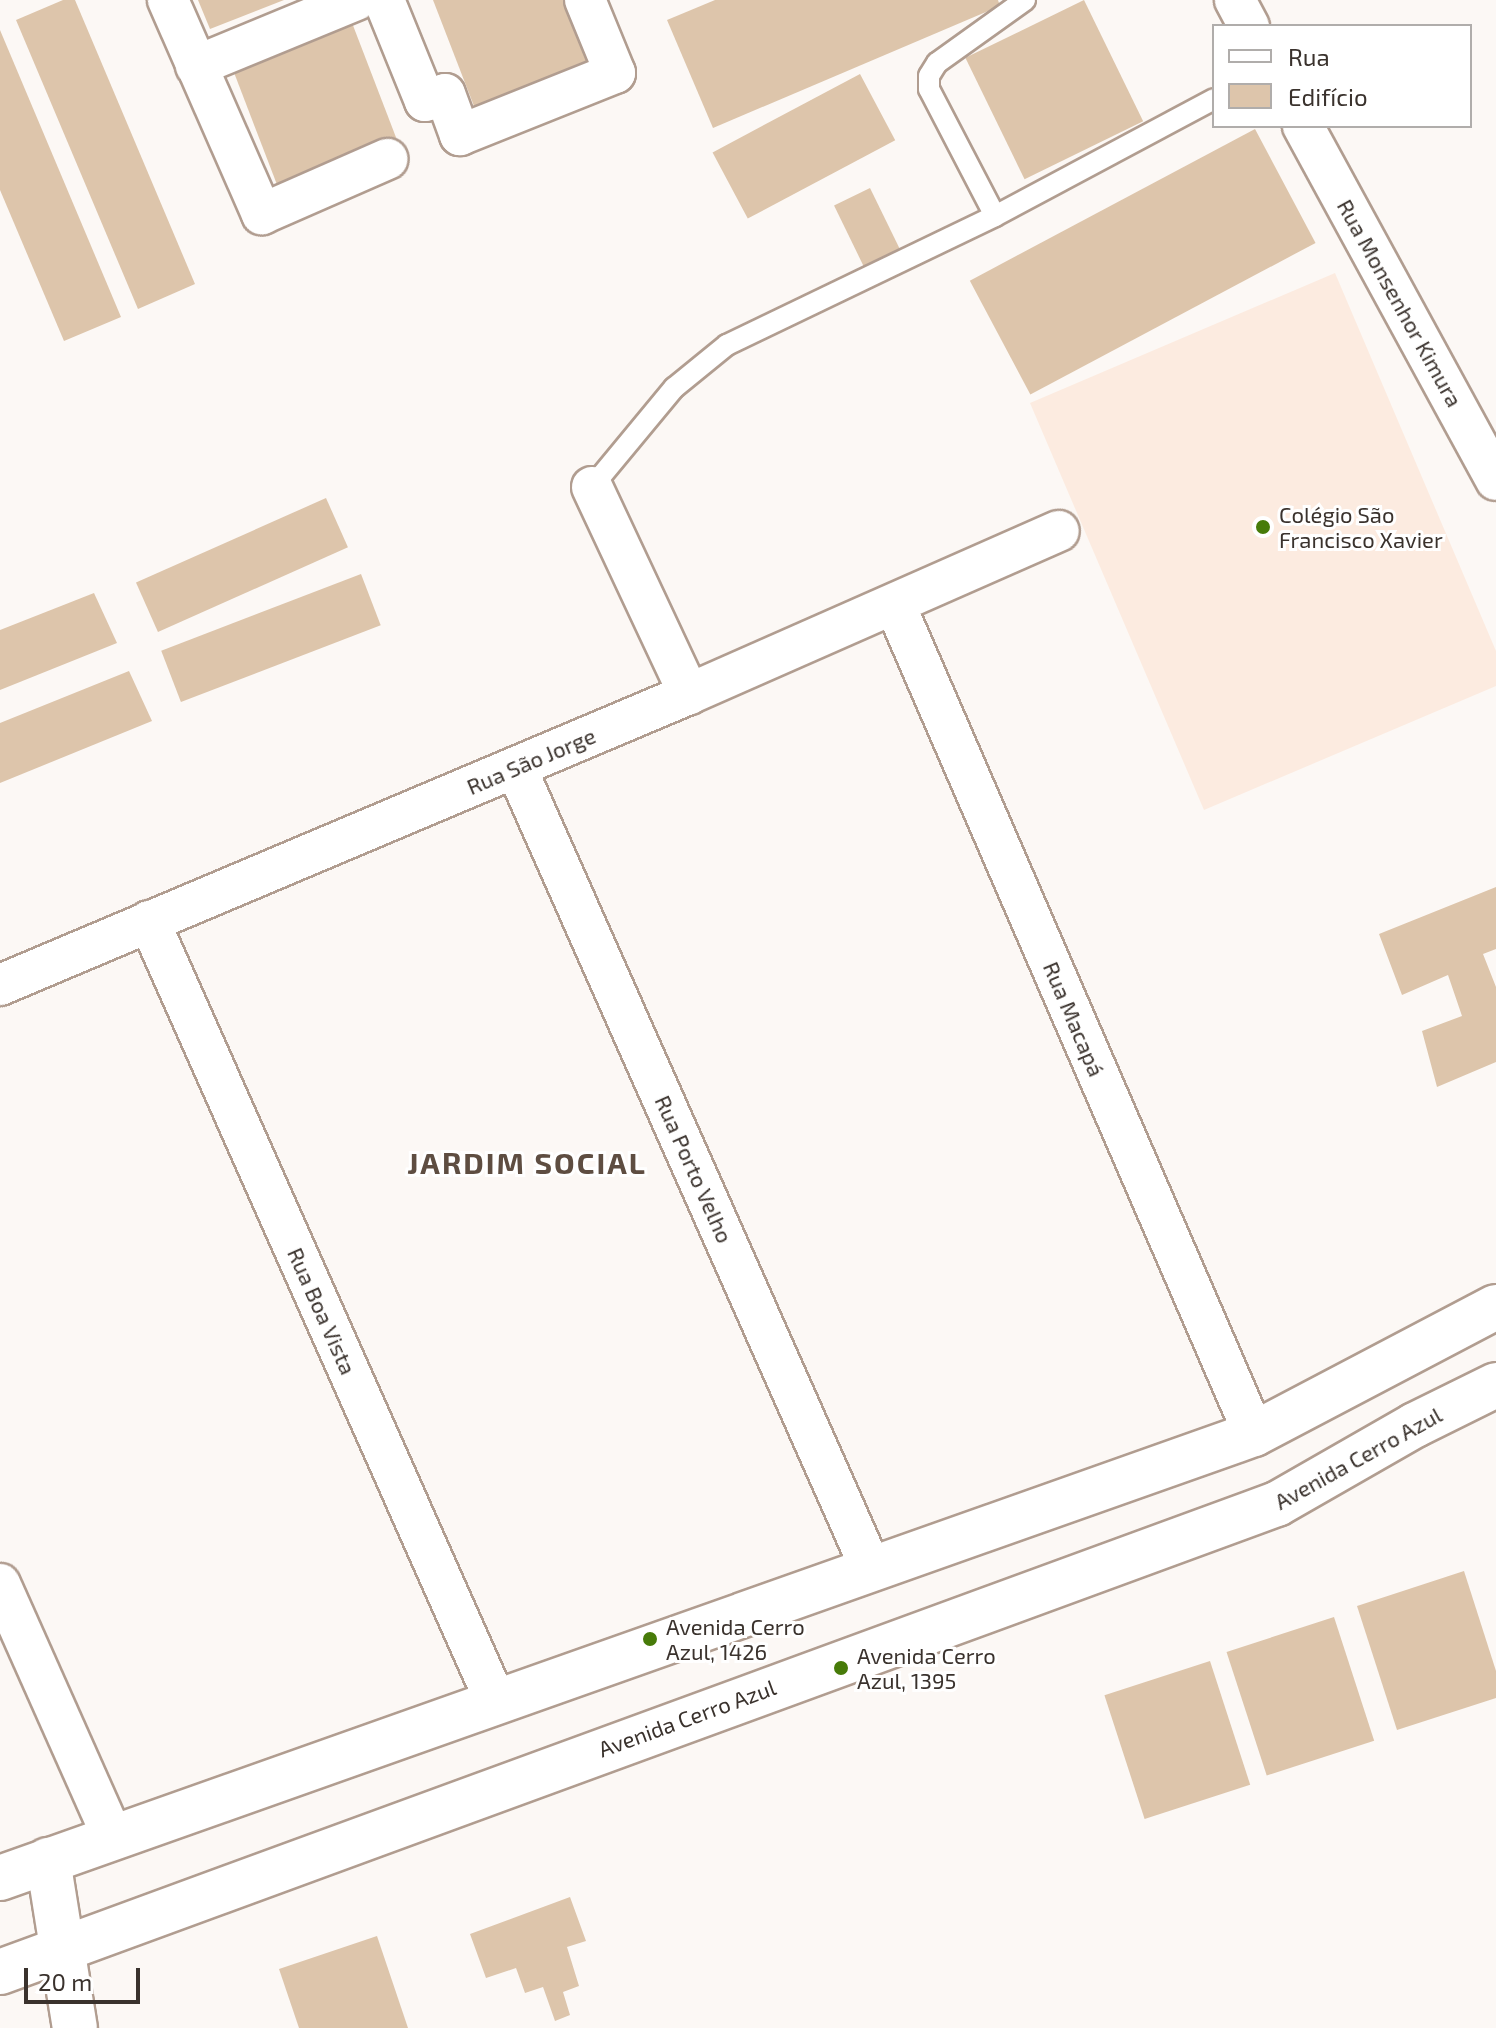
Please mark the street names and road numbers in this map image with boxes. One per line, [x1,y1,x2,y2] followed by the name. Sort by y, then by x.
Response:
[1332,194,1468,412] street label: Rua Monsenhor Kimura
[462,722,600,800] street label: Rua São Jorge
[1038,958,1110,1080] street label: Rua Macapá
[650,1091,738,1247] street label: Rua Porto Velho
[282,1243,362,1379] street label: Rua Boa Vista
[1270,1401,1446,1515] street label: Avenida Cerro Azul
[594,1674,780,1762] street label: Avenida Cerro Azul

